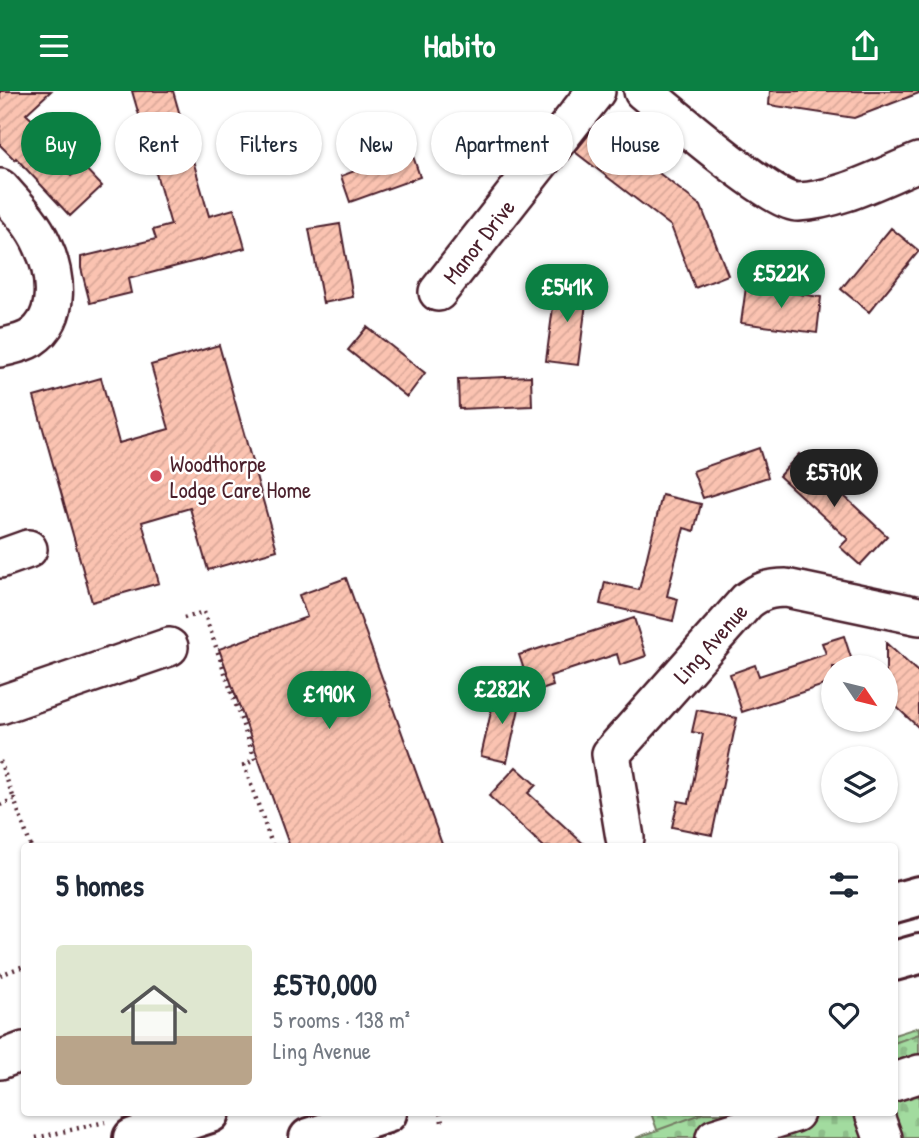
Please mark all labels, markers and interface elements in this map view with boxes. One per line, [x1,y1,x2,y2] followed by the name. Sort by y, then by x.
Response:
[424,24,495,67] text: Habito
[35,27,73,65] icon: menu
[846,27,884,65] icon: share
[21,112,101,175] chip: Buy
[115,112,202,175] chip: Rent
[216,112,322,175] chip: Filters
[336,112,417,175] chip: New
[431,112,573,175] chip: Apartment
[587,112,684,175] chip: House
[435,192,521,290] street label: Manor Drive
[732,251,830,310] pin: £522K
[753,257,809,288] text: £522K
[518,265,616,324] pin: £541K
[541,271,593,302] text: £541K
[170,448,311,505] place label: Woodthorpe Lodge Care Home
[785,449,883,509] pin: £570K
[806,456,862,487] text: £570K
[148,468,164,484] marker: Woodthorpe Lodge Care Home
[666,596,754,690] street label: Ling Avenue
[821,655,898,731] north arrow
[821,655,898,823] map controls
[453,667,551,726] pin: £282K
[280,671,378,731] pin: £190K
[474,673,530,704] text: £282K
[303,678,355,709] text: £190K
[821,746,898,823] button: layers
[56,865,144,905] text: 5 homes
[825,866,863,904] icon: filters
[273,964,377,1004] text: £570,000
[112,973,196,1057] icon: home
[825,996,863,1034] icon: heart
[273,1004,410,1035] text: 5 rooms · 138 m²
[273,1035,371,1066] text: Ling Avenue

